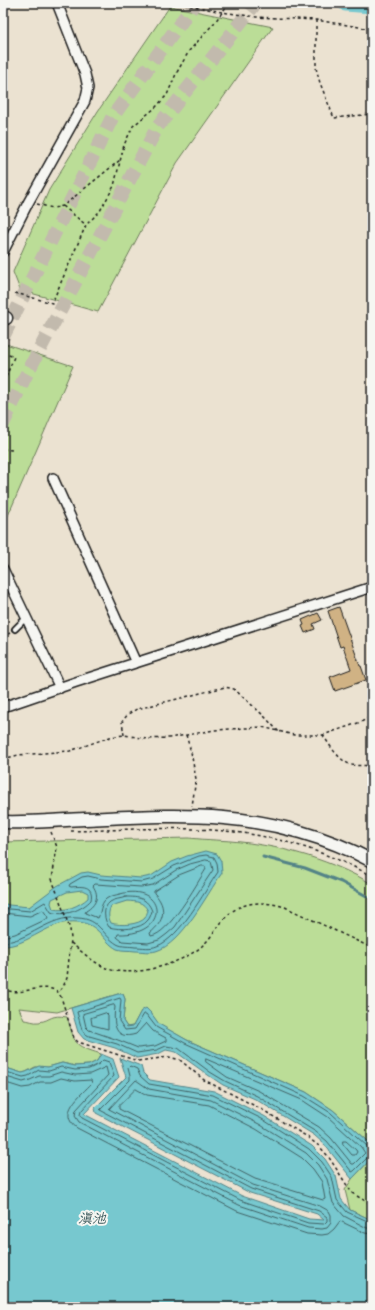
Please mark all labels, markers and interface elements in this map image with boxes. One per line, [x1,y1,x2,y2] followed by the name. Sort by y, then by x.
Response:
[78,1210,107,1230] water label: 滇池

